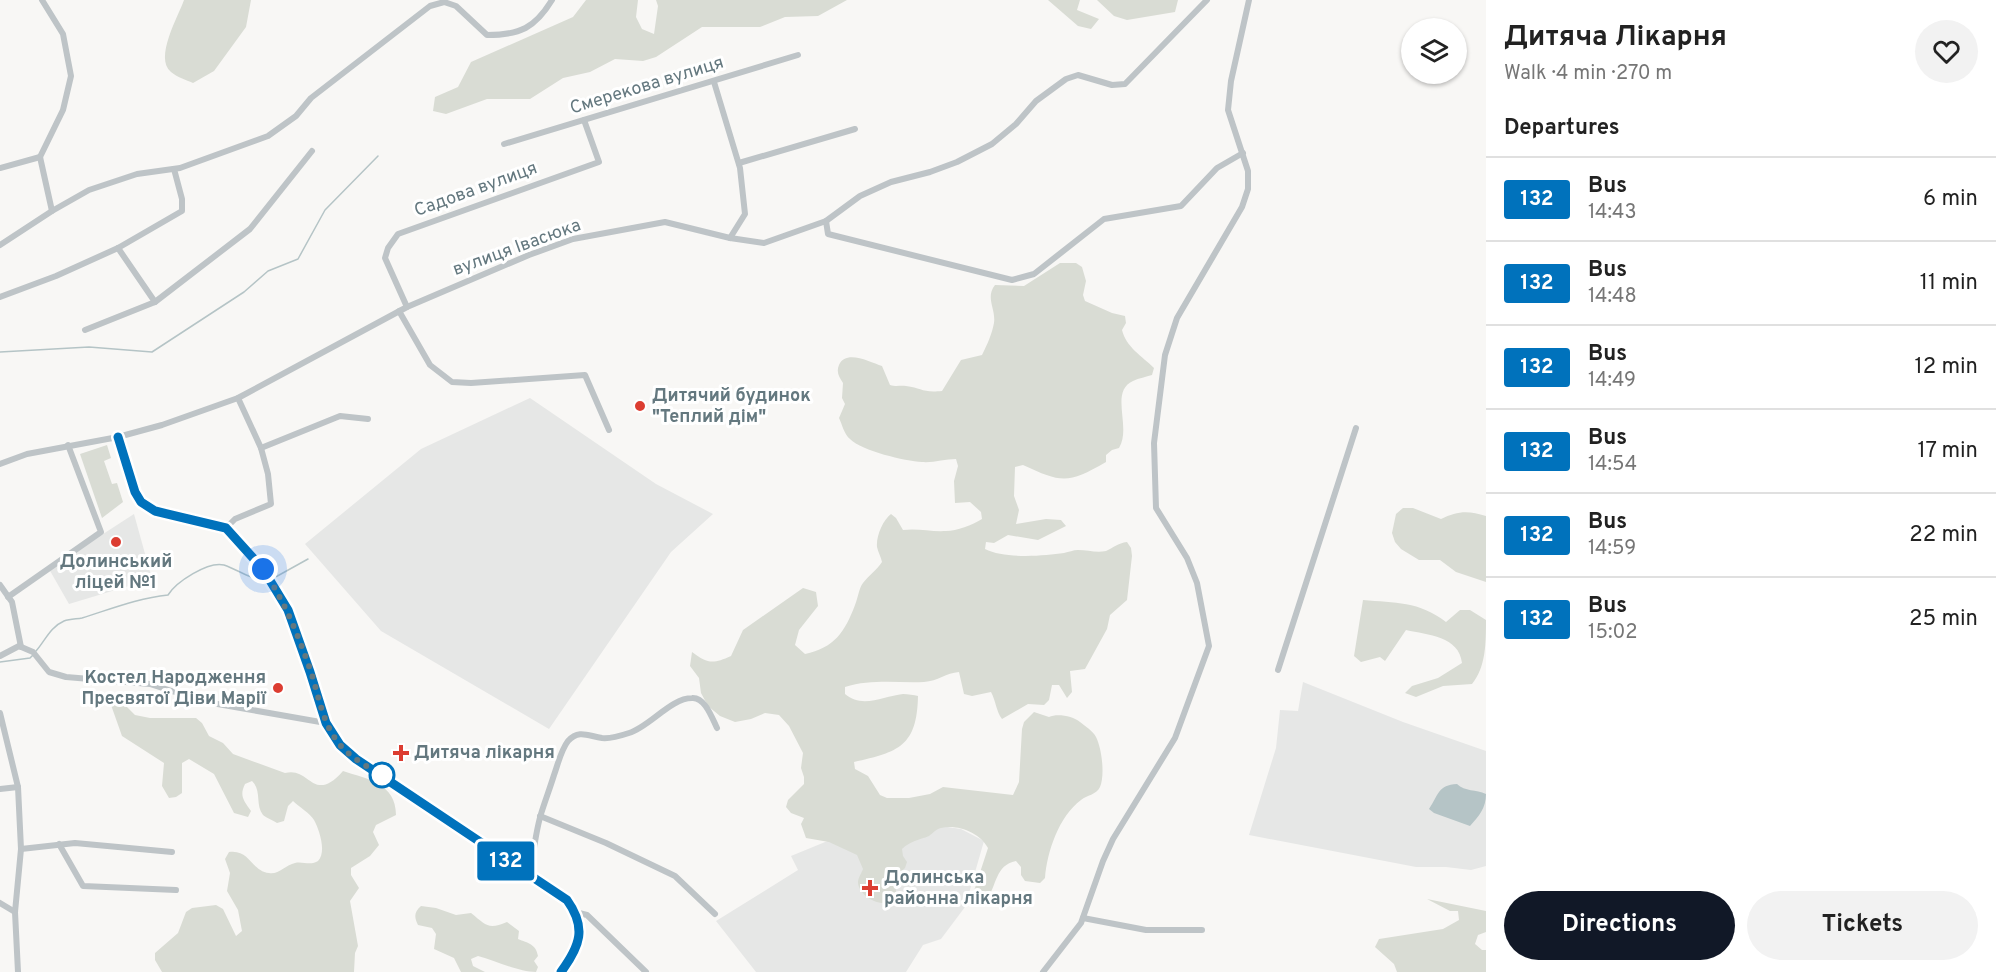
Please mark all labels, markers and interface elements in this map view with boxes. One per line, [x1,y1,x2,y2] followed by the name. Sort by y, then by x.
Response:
[1401,18,1467,84] map controls
[1401,18,1467,84] button: layers
[1504,20,1727,56] text: Дитяча Лікарня
[1915,20,1978,83] button: heart
[567,52,727,120] street label: Смерекова вулиця
[1504,61,1672,87] text: Walk · 4 min · 270 m
[1504,115,1620,142] text: Departures
[411,157,541,223] street label: Садова вулиця
[1588,173,1627,200] text: Bus
[1520,186,1554,213] text: 132
[1923,186,1978,213] text: 6 min
[1588,200,1636,226] text: 14:43
[450,214,584,282] street label: вулиця Івасюка
[1588,257,1627,284] text: Bus
[1520,270,1554,297] text: 132
[1920,270,1978,297] text: 11 min
[1588,284,1637,310] text: 14:48
[1588,341,1627,368] text: Bus
[1520,354,1554,381] text: 132
[1915,354,1978,381] text: 12 min
[1588,368,1636,394] text: 14:49
[652,385,811,429] place label: Дитячий будинок "Теплий дім"
[633,399,647,413] marker: Дитячий будинок "Теплий дім"
[1588,425,1627,452] text: Bus
[1520,438,1554,465] text: 132
[1918,438,1978,465] text: 17 min
[1588,452,1637,478] text: 14:54
[1588,509,1627,536] text: Bus
[1520,522,1554,549] text: 132
[1909,522,1978,549] text: 22 min
[109,535,123,549] marker: Долинський ліцей №1
[1588,536,1636,562] text: 14:59
[60,551,172,595] place label: Долинський ліцей №1
[248,554,278,584] your location
[1588,593,1627,620] text: Bus
[1520,606,1554,633] text: 132
[1909,606,1978,633] text: 25 min
[1588,620,1637,646] text: 15:02
[82,667,267,711] place label: Костел Народження Пресвятої Діви Марії
[271,681,285,695] marker: Костел Народження Пресвятої Діви Марії
[414,742,555,765] place label: Дитяча лікарня
[392,744,410,762] marker: Дитяча лікарня
[369,762,395,788] unlabelled marker
[472,842,540,880] line badge: 132
[489,848,523,875] text: 132
[884,867,1033,911] place label: Долинська районна лікарня
[861,879,879,897] marker: Долинська районна лікарня
[1504,891,1735,960] button: Directions
[1747,891,1978,960] button: Tickets

